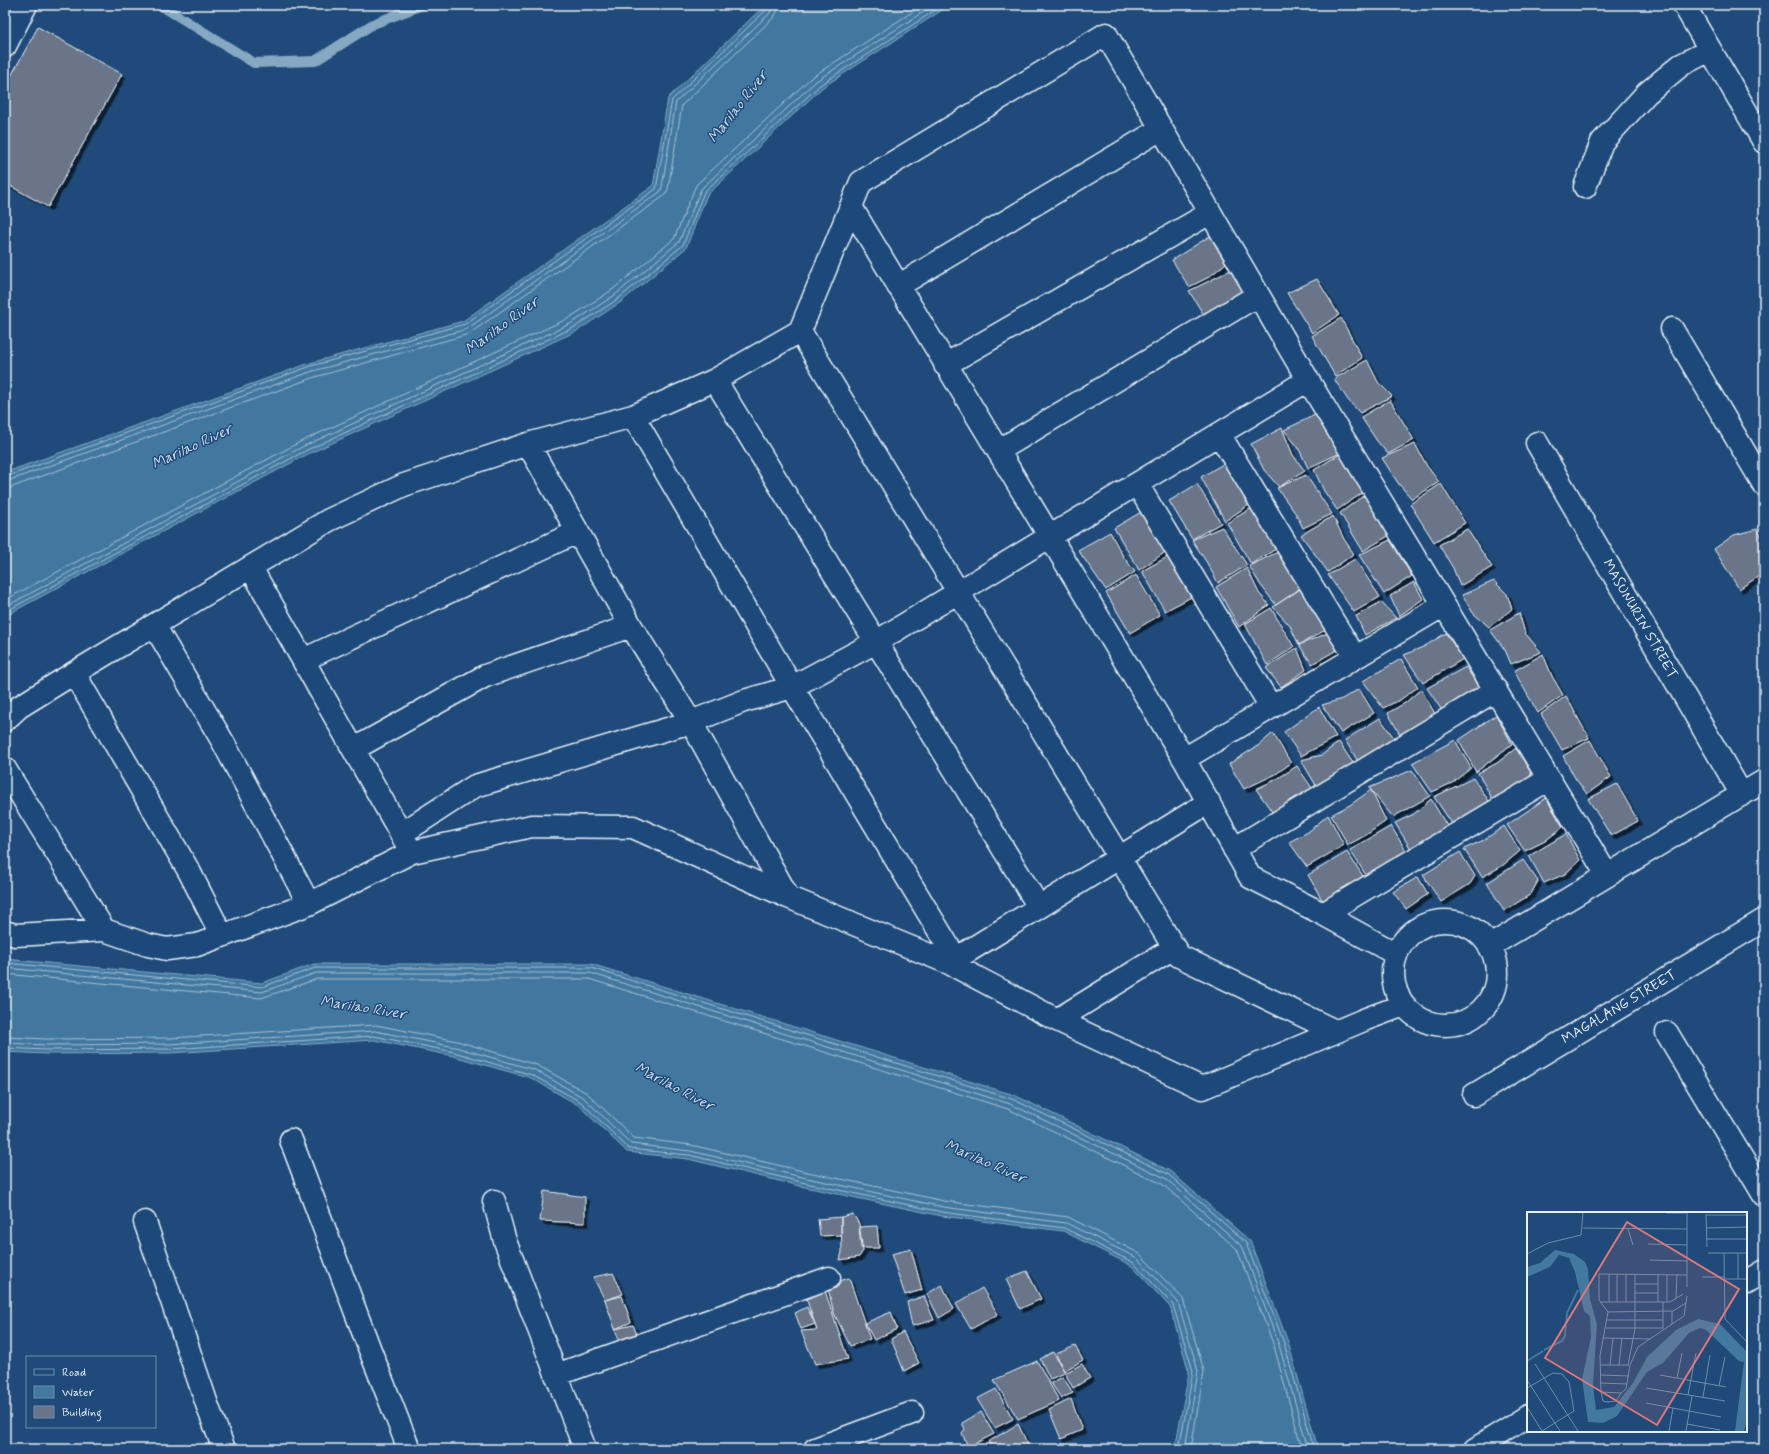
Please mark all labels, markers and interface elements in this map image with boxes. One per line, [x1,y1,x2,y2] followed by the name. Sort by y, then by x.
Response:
[703,65,774,147] water label: Marilao River
[461,291,545,360] water label: Marilao River
[149,419,237,474] water label: Marilao River
[1598,556,1682,682] street label: MASUNURIN STREET
[1558,966,1680,1048] street label: MAGALANG STREET
[319,991,409,1025] water label: Marilao River
[631,1058,719,1117] water label: Marilao River
[941,1135,1030,1190] water label: Marilao River
[1527,1212,1747,1432] inset map
[26,1356,156,1428] legend
[62,1365,86,1381] text: Road
[62,1385,94,1401] text: Water
[62,1405,102,1422] text: Building

